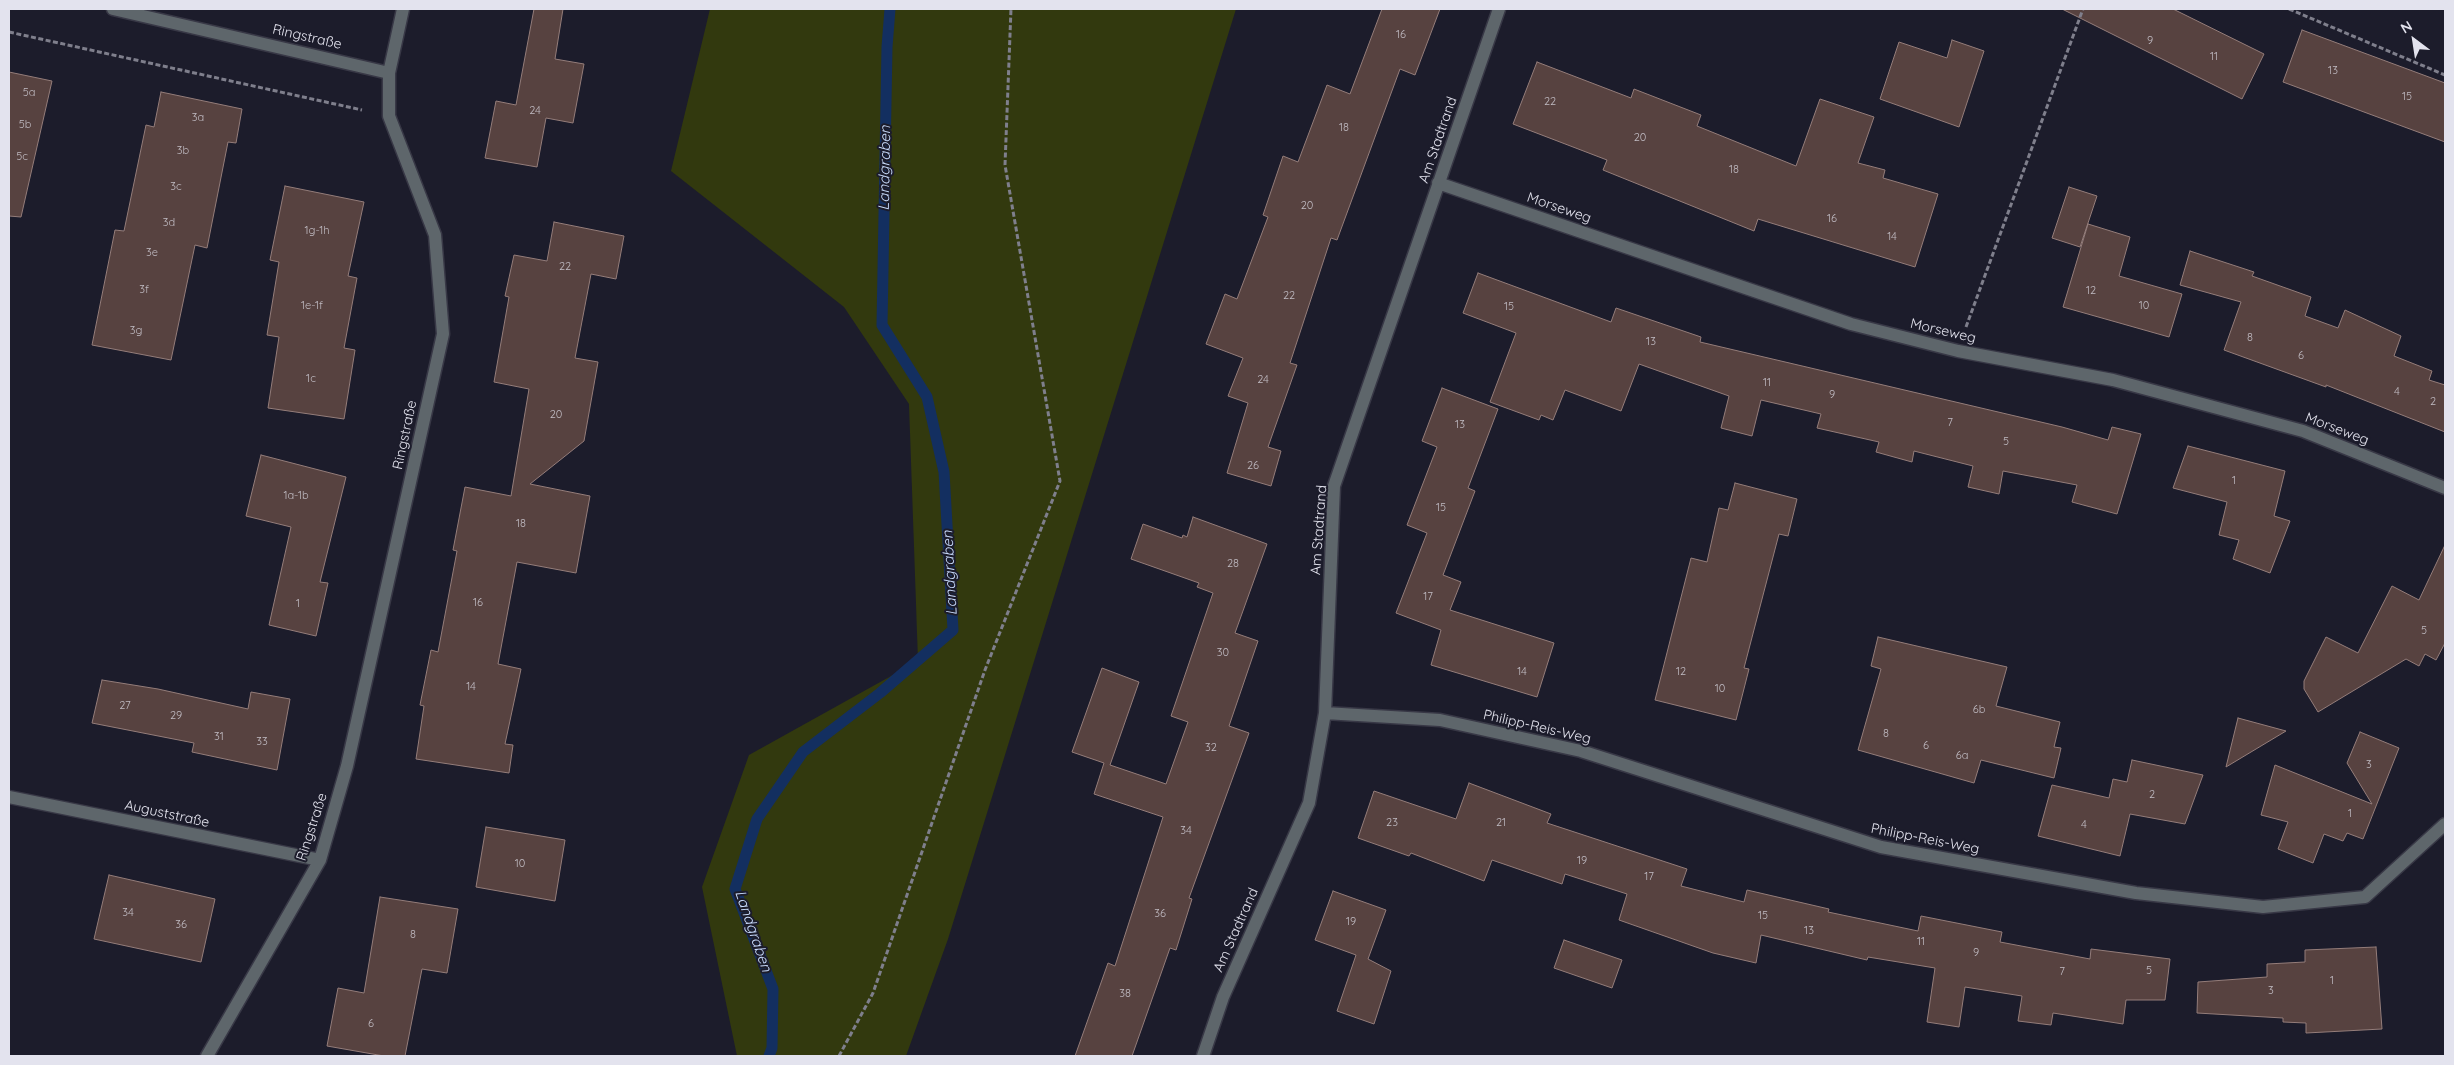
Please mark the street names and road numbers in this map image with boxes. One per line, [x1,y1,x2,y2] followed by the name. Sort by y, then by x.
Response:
[271,21,343,53] street label: Ringstraße
[1415,95,1461,185] street label: Am Stadtrand
[1525,189,1593,227] street label: Morseweg
[1908,315,1978,347] street label: Morseweg
[389,399,421,471] street label: Ringstraße
[2303,409,2371,449] street label: Morseweg
[1307,484,1331,576] street label: Am Stadtrand
[1481,706,1593,748] street label: Philipp-Reis-Weg
[293,791,331,863] street label: Ringstraße
[123,797,211,831] street label: Auguststraße
[1869,820,1981,858] street label: Philipp-Reis-Weg
[1210,885,1262,975] street label: Am Stadtrand

